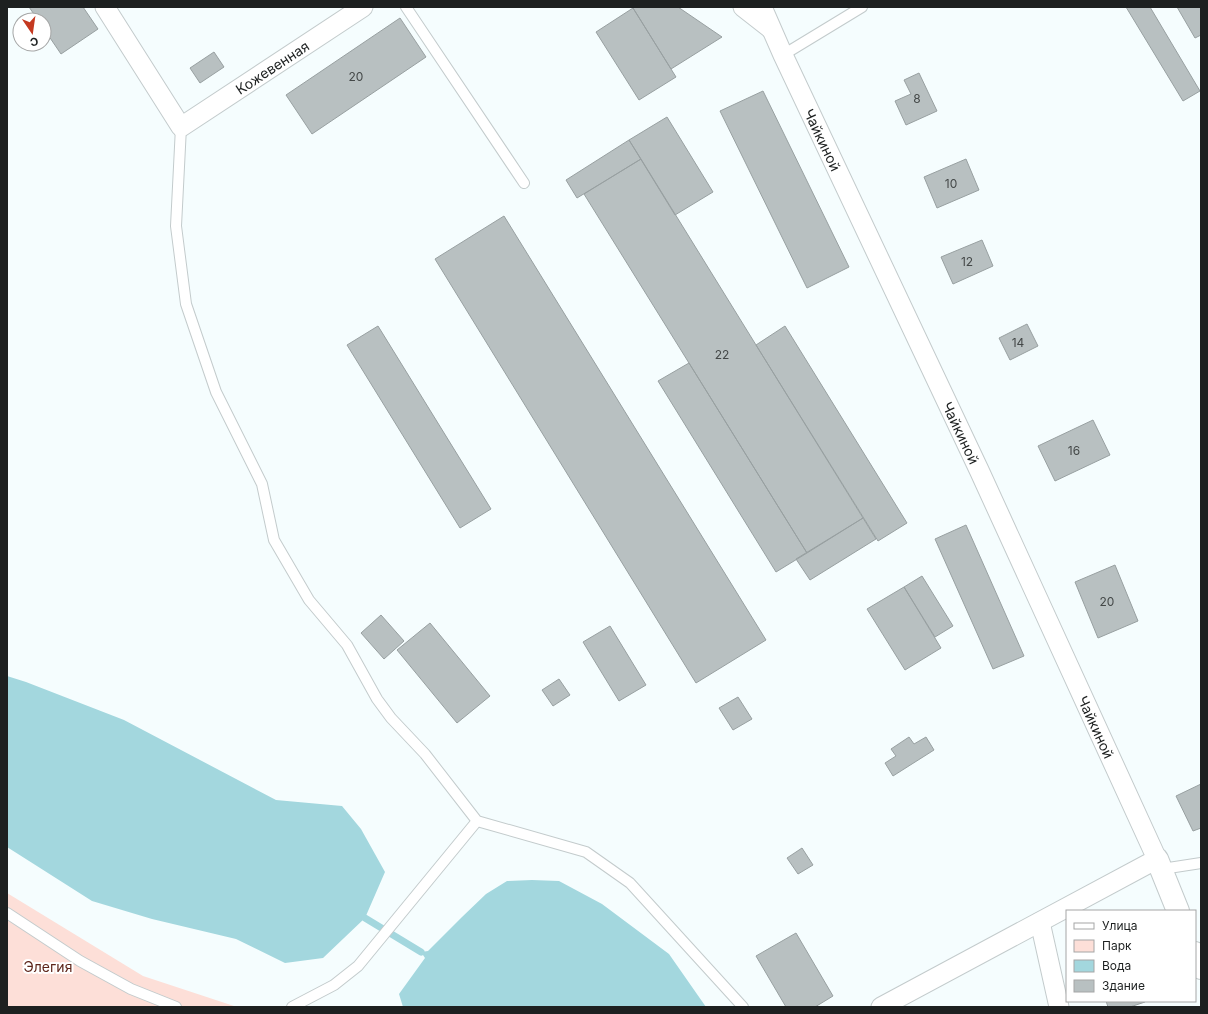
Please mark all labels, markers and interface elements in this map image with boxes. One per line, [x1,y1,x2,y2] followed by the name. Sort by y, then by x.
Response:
[12,12,52,52] north arrow
[29,34,40,49] text: С
[232,37,312,97] street label: Кожевенная
[349,69,363,84] house number: 20
[913,91,921,106] house number: 8
[801,106,845,173] street label: Чайкиной
[945,176,957,191] house number: 10
[961,254,973,269] house number: 12
[1012,335,1025,350] house number: 14
[715,347,729,362] house number: 22
[939,399,983,466] street label: Чайкиной
[1068,443,1080,458] house number: 16
[1100,594,1114,609] house number: 20
[1075,693,1118,761] street label: Чайкиной
[1066,910,1196,1002] legend
[1102,918,1137,933] text: Улица
[1102,938,1132,953] text: Парк
[24,958,72,975] park label: Элегия
[1102,958,1131,973] text: Вода
[1102,978,1145,993] text: Здание

